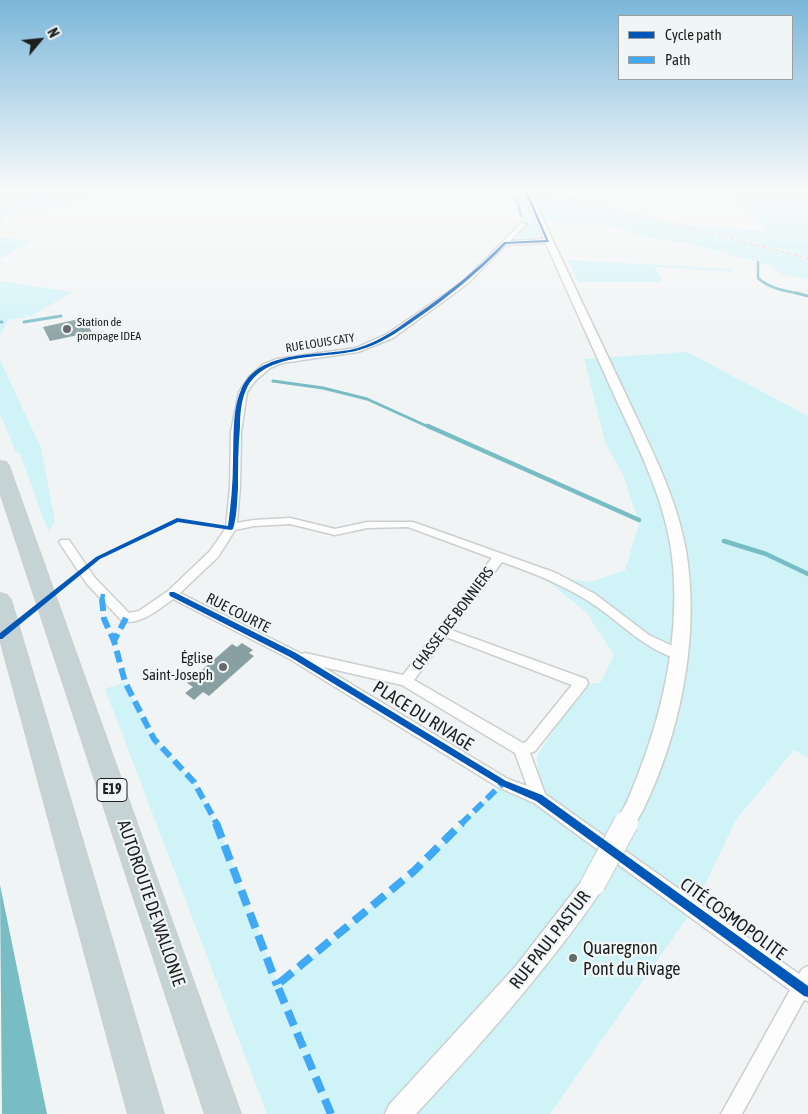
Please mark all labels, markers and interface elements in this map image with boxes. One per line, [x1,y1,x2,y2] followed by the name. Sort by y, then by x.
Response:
[15,15,65,65] north arrow
[618,15,793,80] legend
[44,26,62,40] text: N
[665,26,722,43] text: Cycle path
[665,51,691,68] text: Path
[77,315,141,343] place label: Station de pompage IDEA
[61,323,73,335] marker: Station de pompage IDEA
[285,330,355,356] street label: RUE LOUIS CATY
[408,564,498,674] street label: CHASSE DES BONNIERS
[203,589,273,637] street label: RUE COURTE
[143,649,213,684] place label: Église Saint-Joseph
[217,661,229,673] marker: Église Saint-Joseph
[369,677,477,755] street label: PLACE DU RIVAGE
[97,778,127,802] road number: E19
[112,817,190,989] street label: AUTOROUTE DE WALLONIE
[676,873,790,965] street label: CITÉ COSMOPOLITE
[505,887,595,993] street label: RUE PAUL PASTUR
[583,937,680,980] place label: Quaregnon Pont du Rivage
[567,952,579,964] marker: Quaregnon Pont du Rivage

